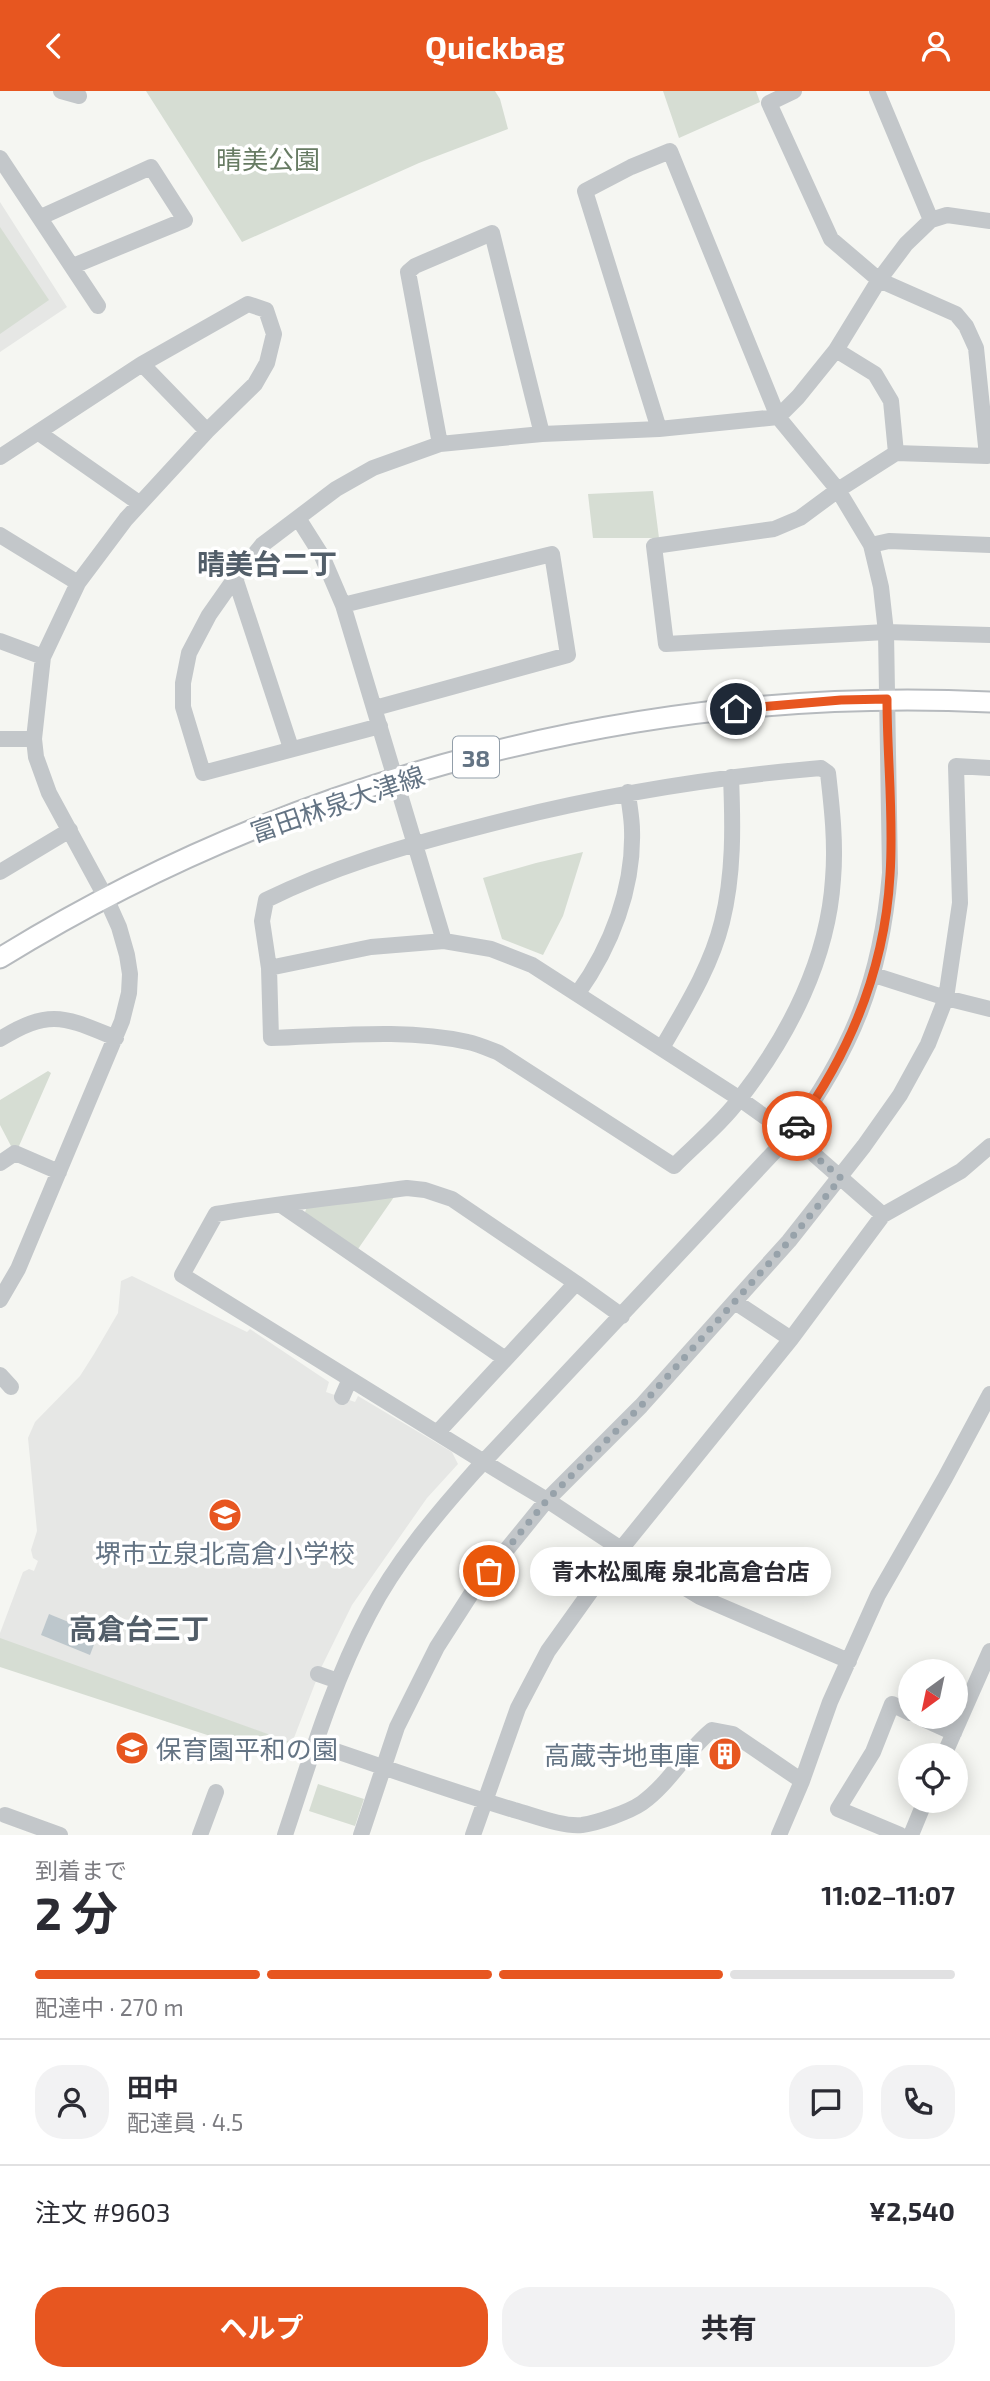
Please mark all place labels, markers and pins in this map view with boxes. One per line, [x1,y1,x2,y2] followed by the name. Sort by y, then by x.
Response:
[706,679,766,739] pin
[206,1496,244,1534] school or university icon: 堺市立泉北高倉小学校
[95,1537,355,1568] place label: 堺市立泉北高倉小学校
[459,1541,519,1601] pin
[531,1547,832,1595] callout: 青木松風庵 泉北高倉台店
[113,1729,151,1767] school or university icon: 保育園平和の園
[156,1733,338,1764] place label: 保育園平和の園
[706,1735,744,1773] building icon: 高蔵寺地車庫
[544,1739,700,1770] place label: 高蔵寺地車庫

